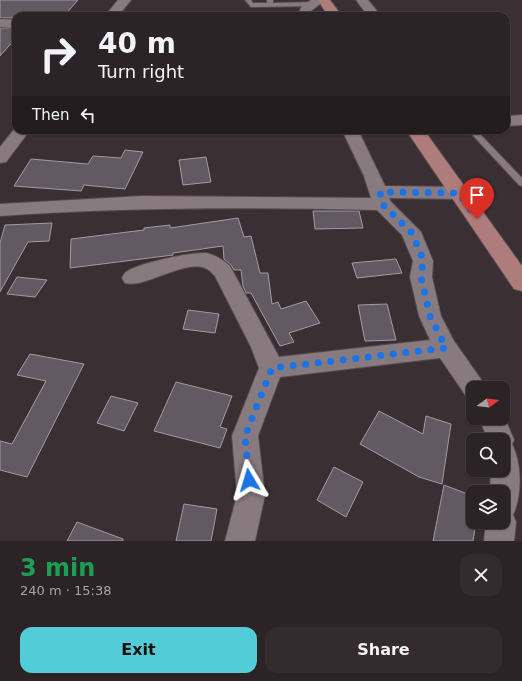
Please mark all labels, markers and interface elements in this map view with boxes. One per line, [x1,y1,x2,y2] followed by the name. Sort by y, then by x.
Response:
[98,27,176,60] text: 40 m
[32,28,84,80] icon: right
[98,61,184,82] text: Turn right
[77,104,99,126] icon: left
[32,106,69,124] text: Then
[460,178,494,219] pin
[466,184,488,206] icon: arrive
[466,381,510,425] north arrow
[466,381,510,529] map controls
[466,433,510,477] button: search
[228,459,270,501] position arrow
[466,485,510,529] button: layers
[20,554,95,582] text: 3 min
[460,554,502,596] button: close
[20,583,111,598] text: 240 m · 15:38
[20,627,257,673] button: Exit
[265,627,502,673] button: Share

